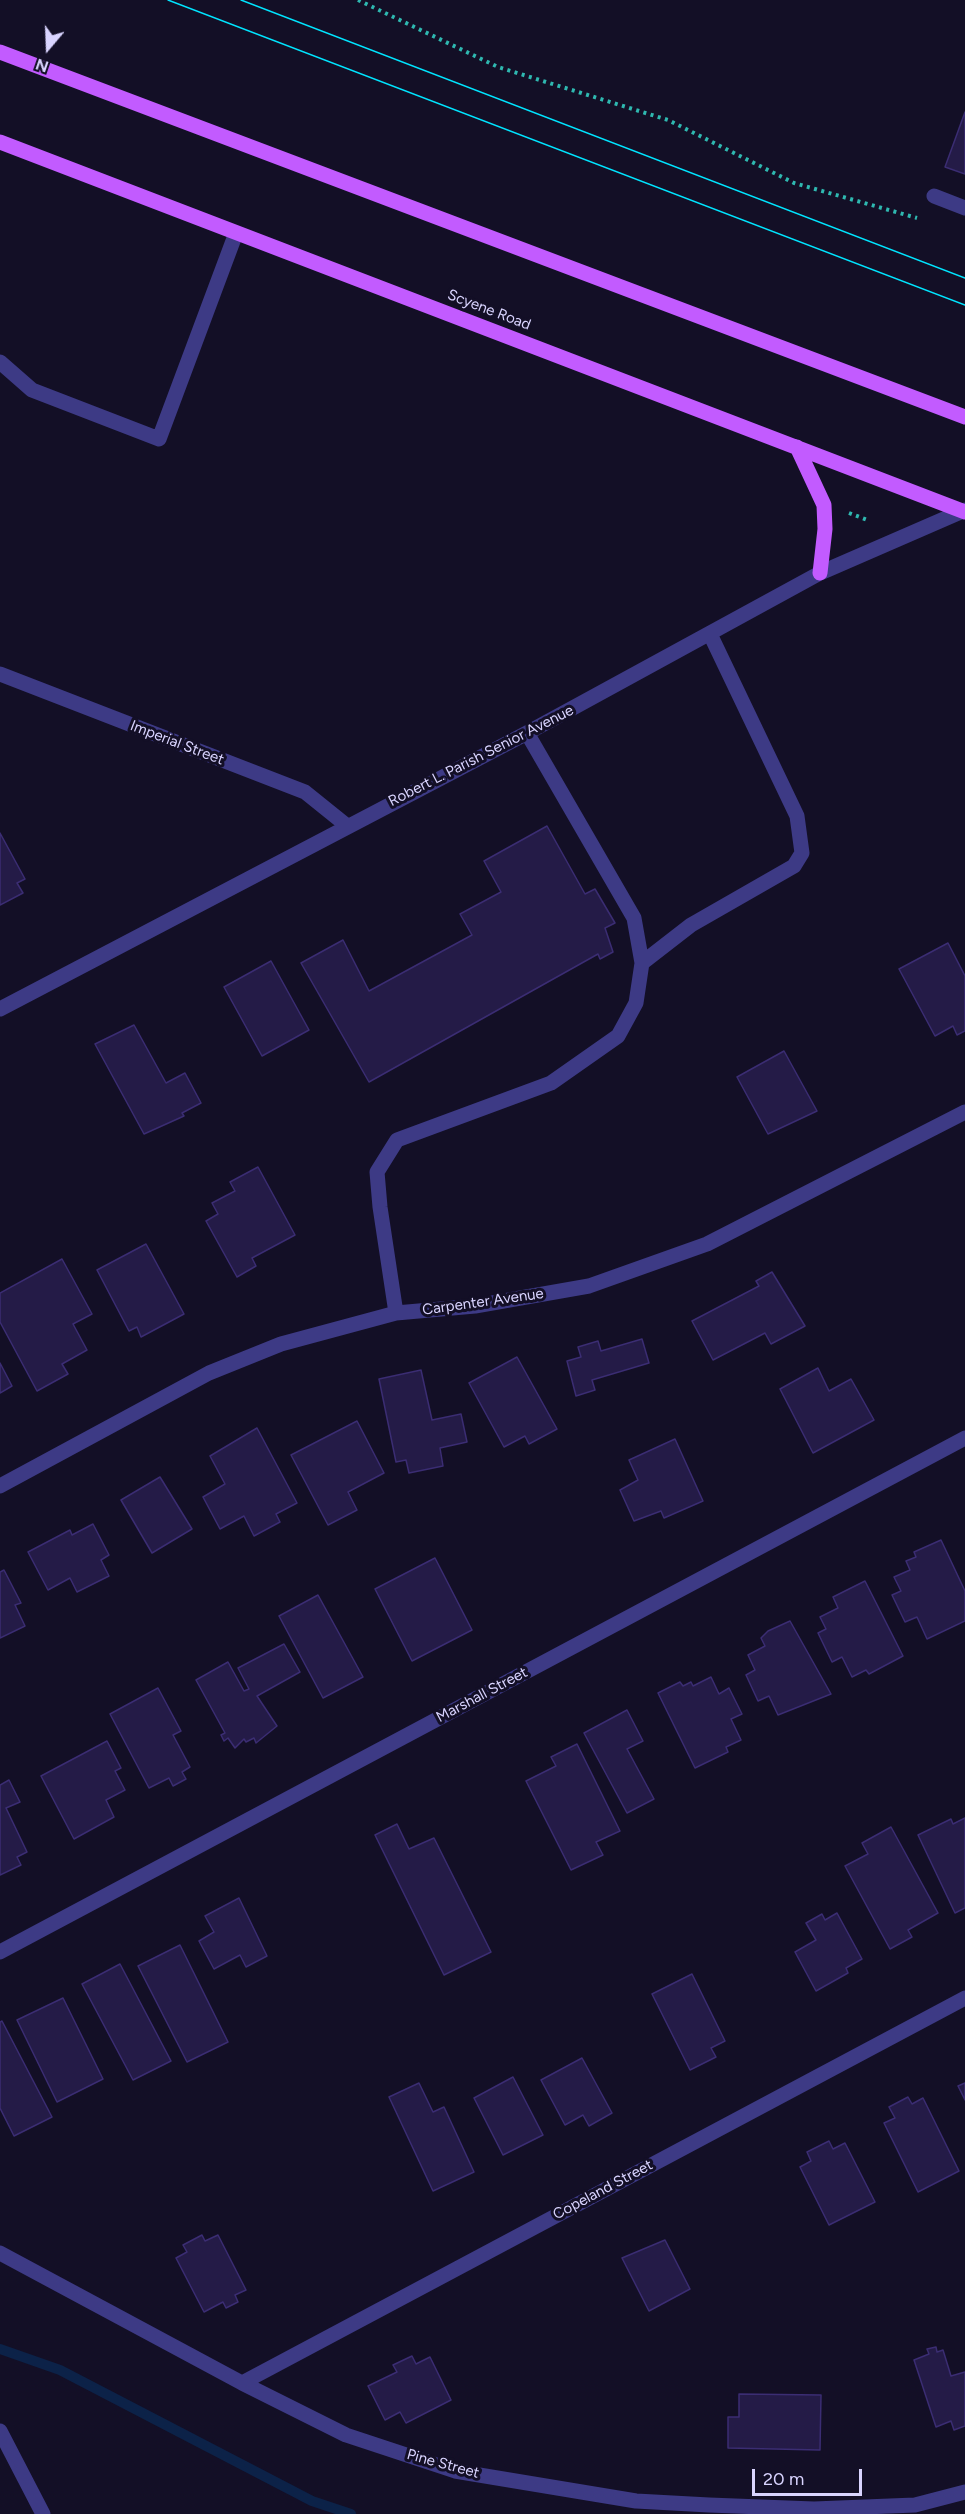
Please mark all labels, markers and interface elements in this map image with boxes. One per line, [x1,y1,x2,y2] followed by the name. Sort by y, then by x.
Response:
[18,18,78,78] north arrow
[33,54,51,76] text: N
[445,286,533,334] street label: Scyene Road
[385,701,577,811] street label: Robert L. Parish Senior Avenue
[128,717,226,769] street label: Imperial Street
[421,1285,545,1319] street label: Carpenter Avenue
[433,1663,531,1727] street label: Marshall Street
[550,2156,656,2224] street label: Copeland Street
[405,2446,481,2482] street label: Pine Street
[755,2457,864,2495] scale bar
[763,2468,804,2490] text: 20 m

